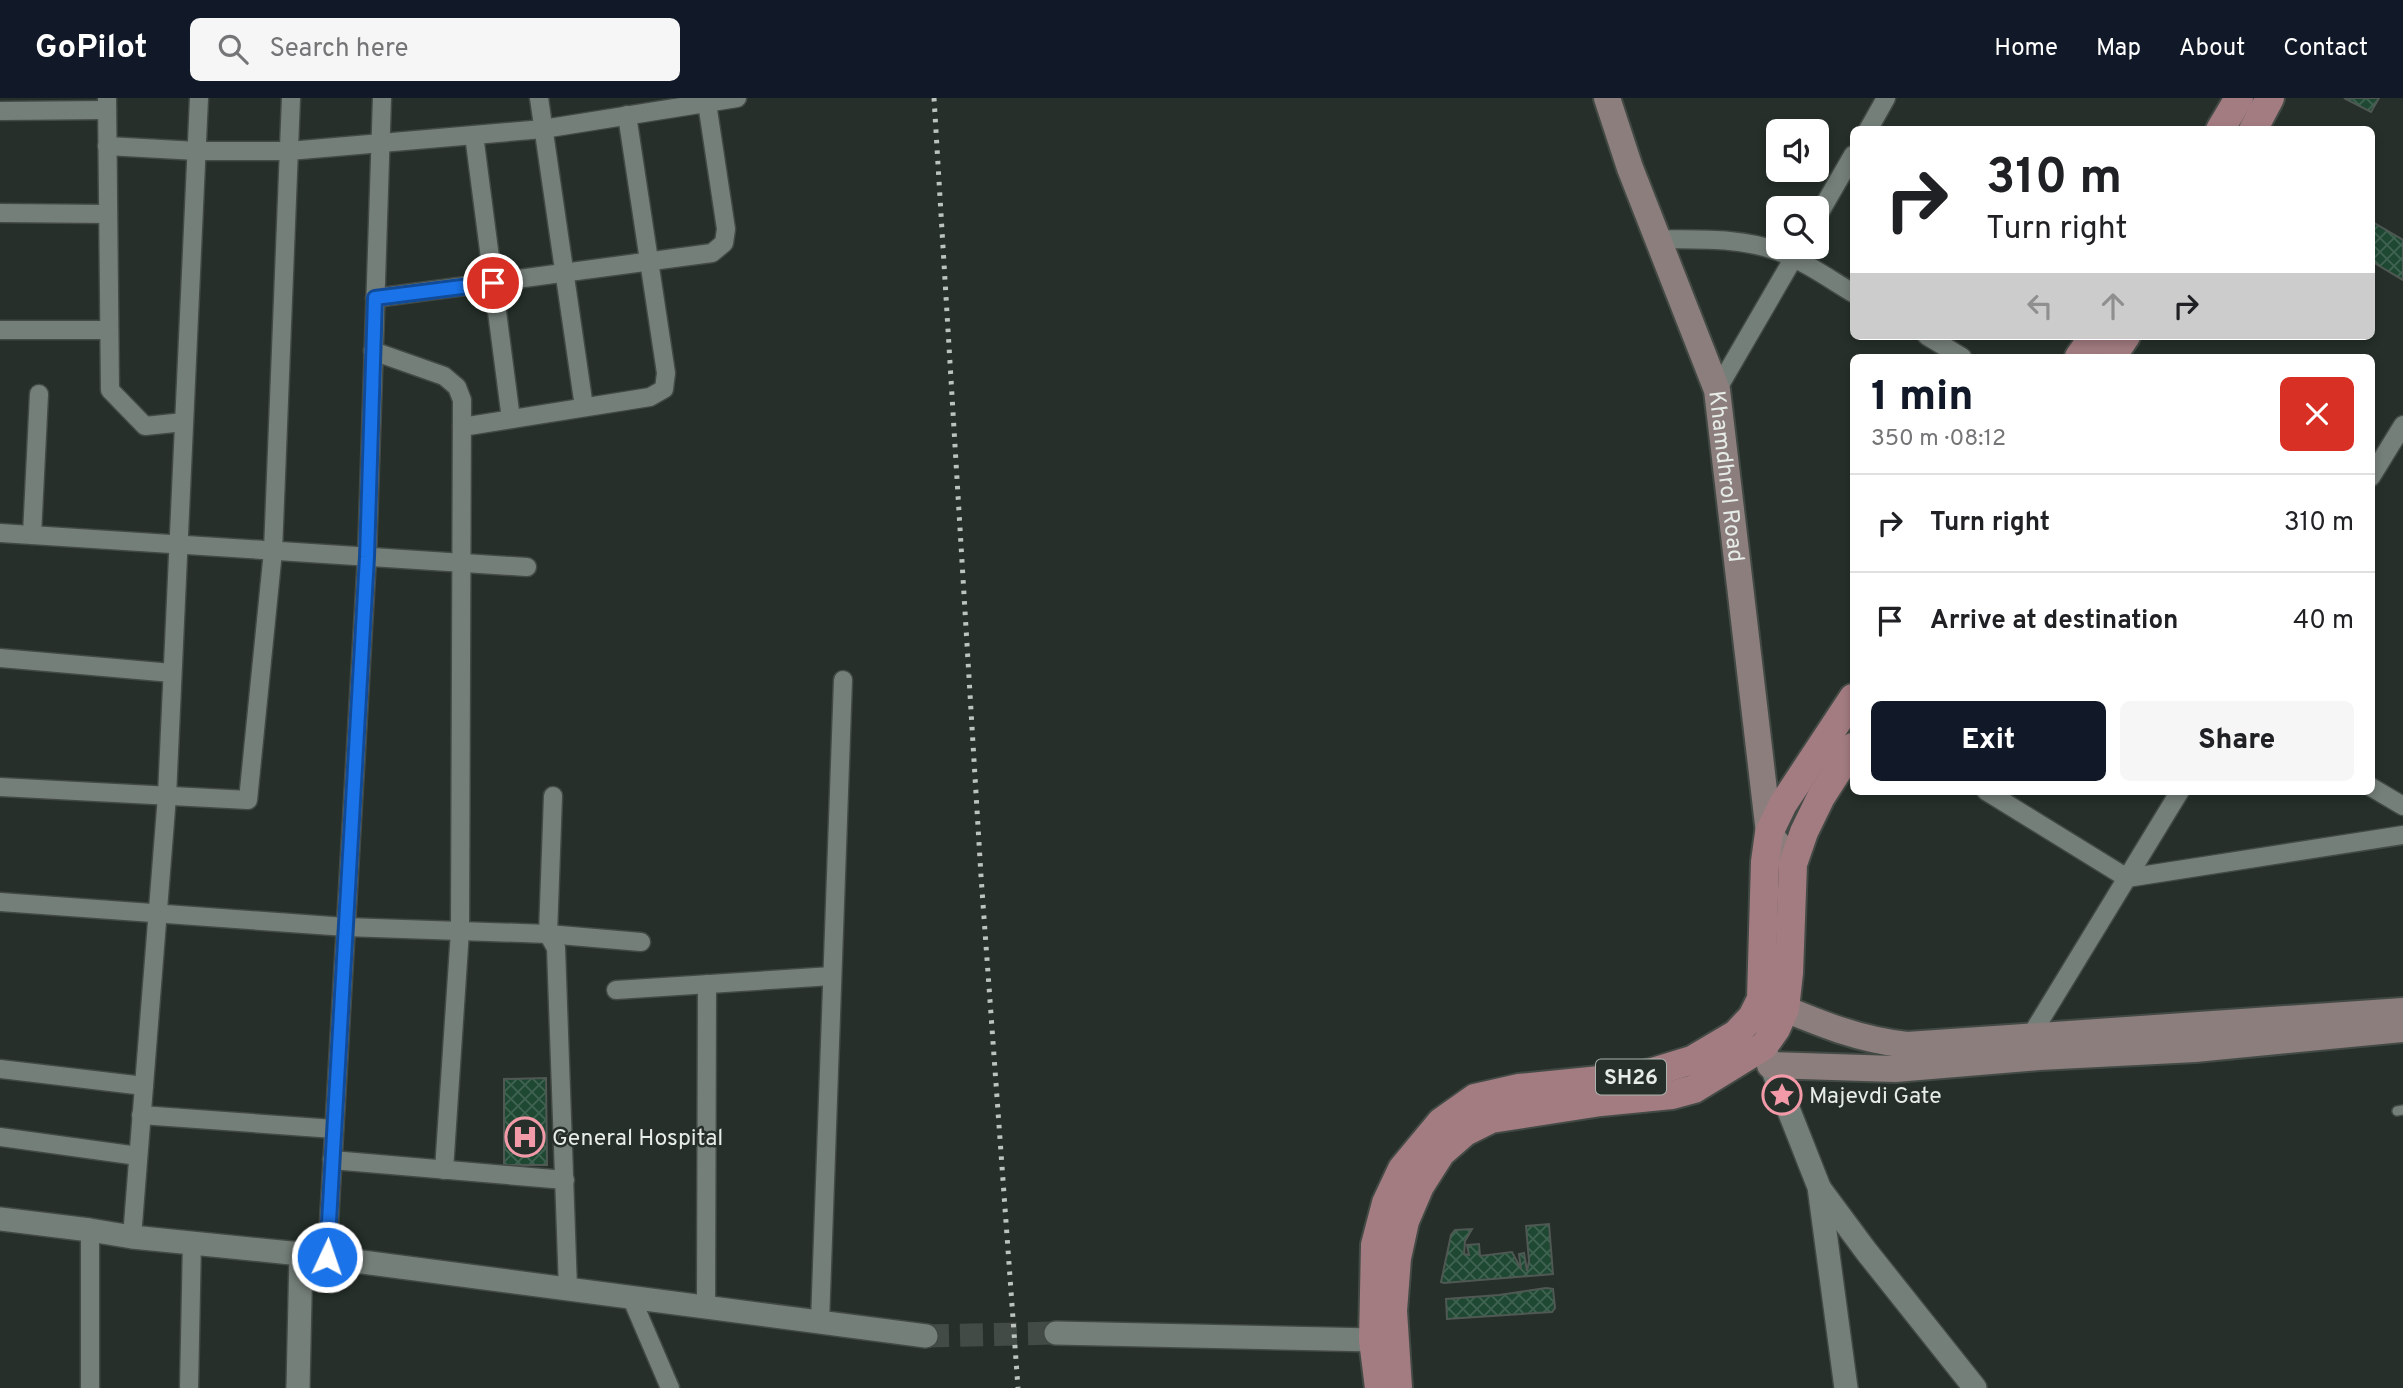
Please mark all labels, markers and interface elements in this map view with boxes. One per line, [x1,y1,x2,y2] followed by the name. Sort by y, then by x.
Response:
[190,18,680,81] search box
[35,28,148,70] text: GoPilot
[214,30,252,68] icon: search
[270,33,408,66] text: Search here
[1994,34,2058,64] text: Home
[2096,34,2141,64] text: Map
[2179,34,2245,64] text: About
[2283,34,2368,64] text: Contact
[1766,119,1829,259] map controls
[1766,119,1829,182] button: sound
[1986,149,2122,211] text: 310 m
[1871,154,1962,245] icon: right
[1766,196,1829,259] button: search
[1986,210,2128,250] text: Turn right
[463,253,523,313] pin
[474,264,512,302] icon: arrive
[2021,287,2059,325] icon: left
[2094,287,2132,325] icon: ahead
[2167,287,2205,325] icon: right
[1871,372,1974,425] text: 1 min
[2280,377,2354,451] button: close
[1700,389,1749,564] street label: Khamdhrol Road
[1871,425,2006,454] text: 350 m · 08:12
[1871,504,1909,542] icon: right
[1930,507,2050,540] text: Turn right
[2284,507,2354,540] text: 310 m
[1871,602,1909,640] icon: arrive
[1930,605,2178,638] text: Arrive at destination
[2293,605,2354,638] text: 40 m
[1871,701,2106,781] button: Exit
[2120,701,2354,781] button: Share
[1596,1060,1666,1094] road number: SH26
[1761,1074,1803,1116] place icon: Majevdi Gate
[1809,1083,1942,1112] place label: Majevdi Gate
[504,1116,546,1158] hospital icon: General Hospital
[552,1125,723,1154] place label: General Hospital
[290,1220,364,1294] position arrow

